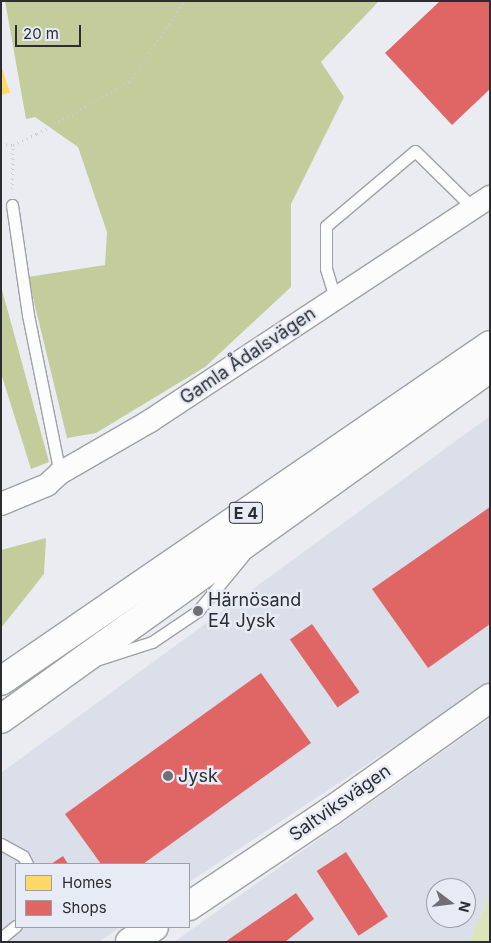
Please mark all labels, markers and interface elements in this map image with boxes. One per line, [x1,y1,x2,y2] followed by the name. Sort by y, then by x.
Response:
[18,15,84,47] scale bar
[23,24,59,43] text: 20 m
[176,303,320,409] street label: Gamla Ådalsvägen
[228,499,264,526] road number: E 4
[208,590,301,632] place label: Härnösand E4 Jysk
[192,605,204,617] marker: Härnösand E4 Jysk
[285,760,395,846] street label: Saltviksvägen
[178,765,218,787] place label: Jysk
[162,770,174,782] marker: Jysk
[15,863,190,928] legend
[62,873,112,892] text: Homes
[426,878,476,928] north arrow
[62,898,107,917] text: Shops
[455,899,475,914] text: N

